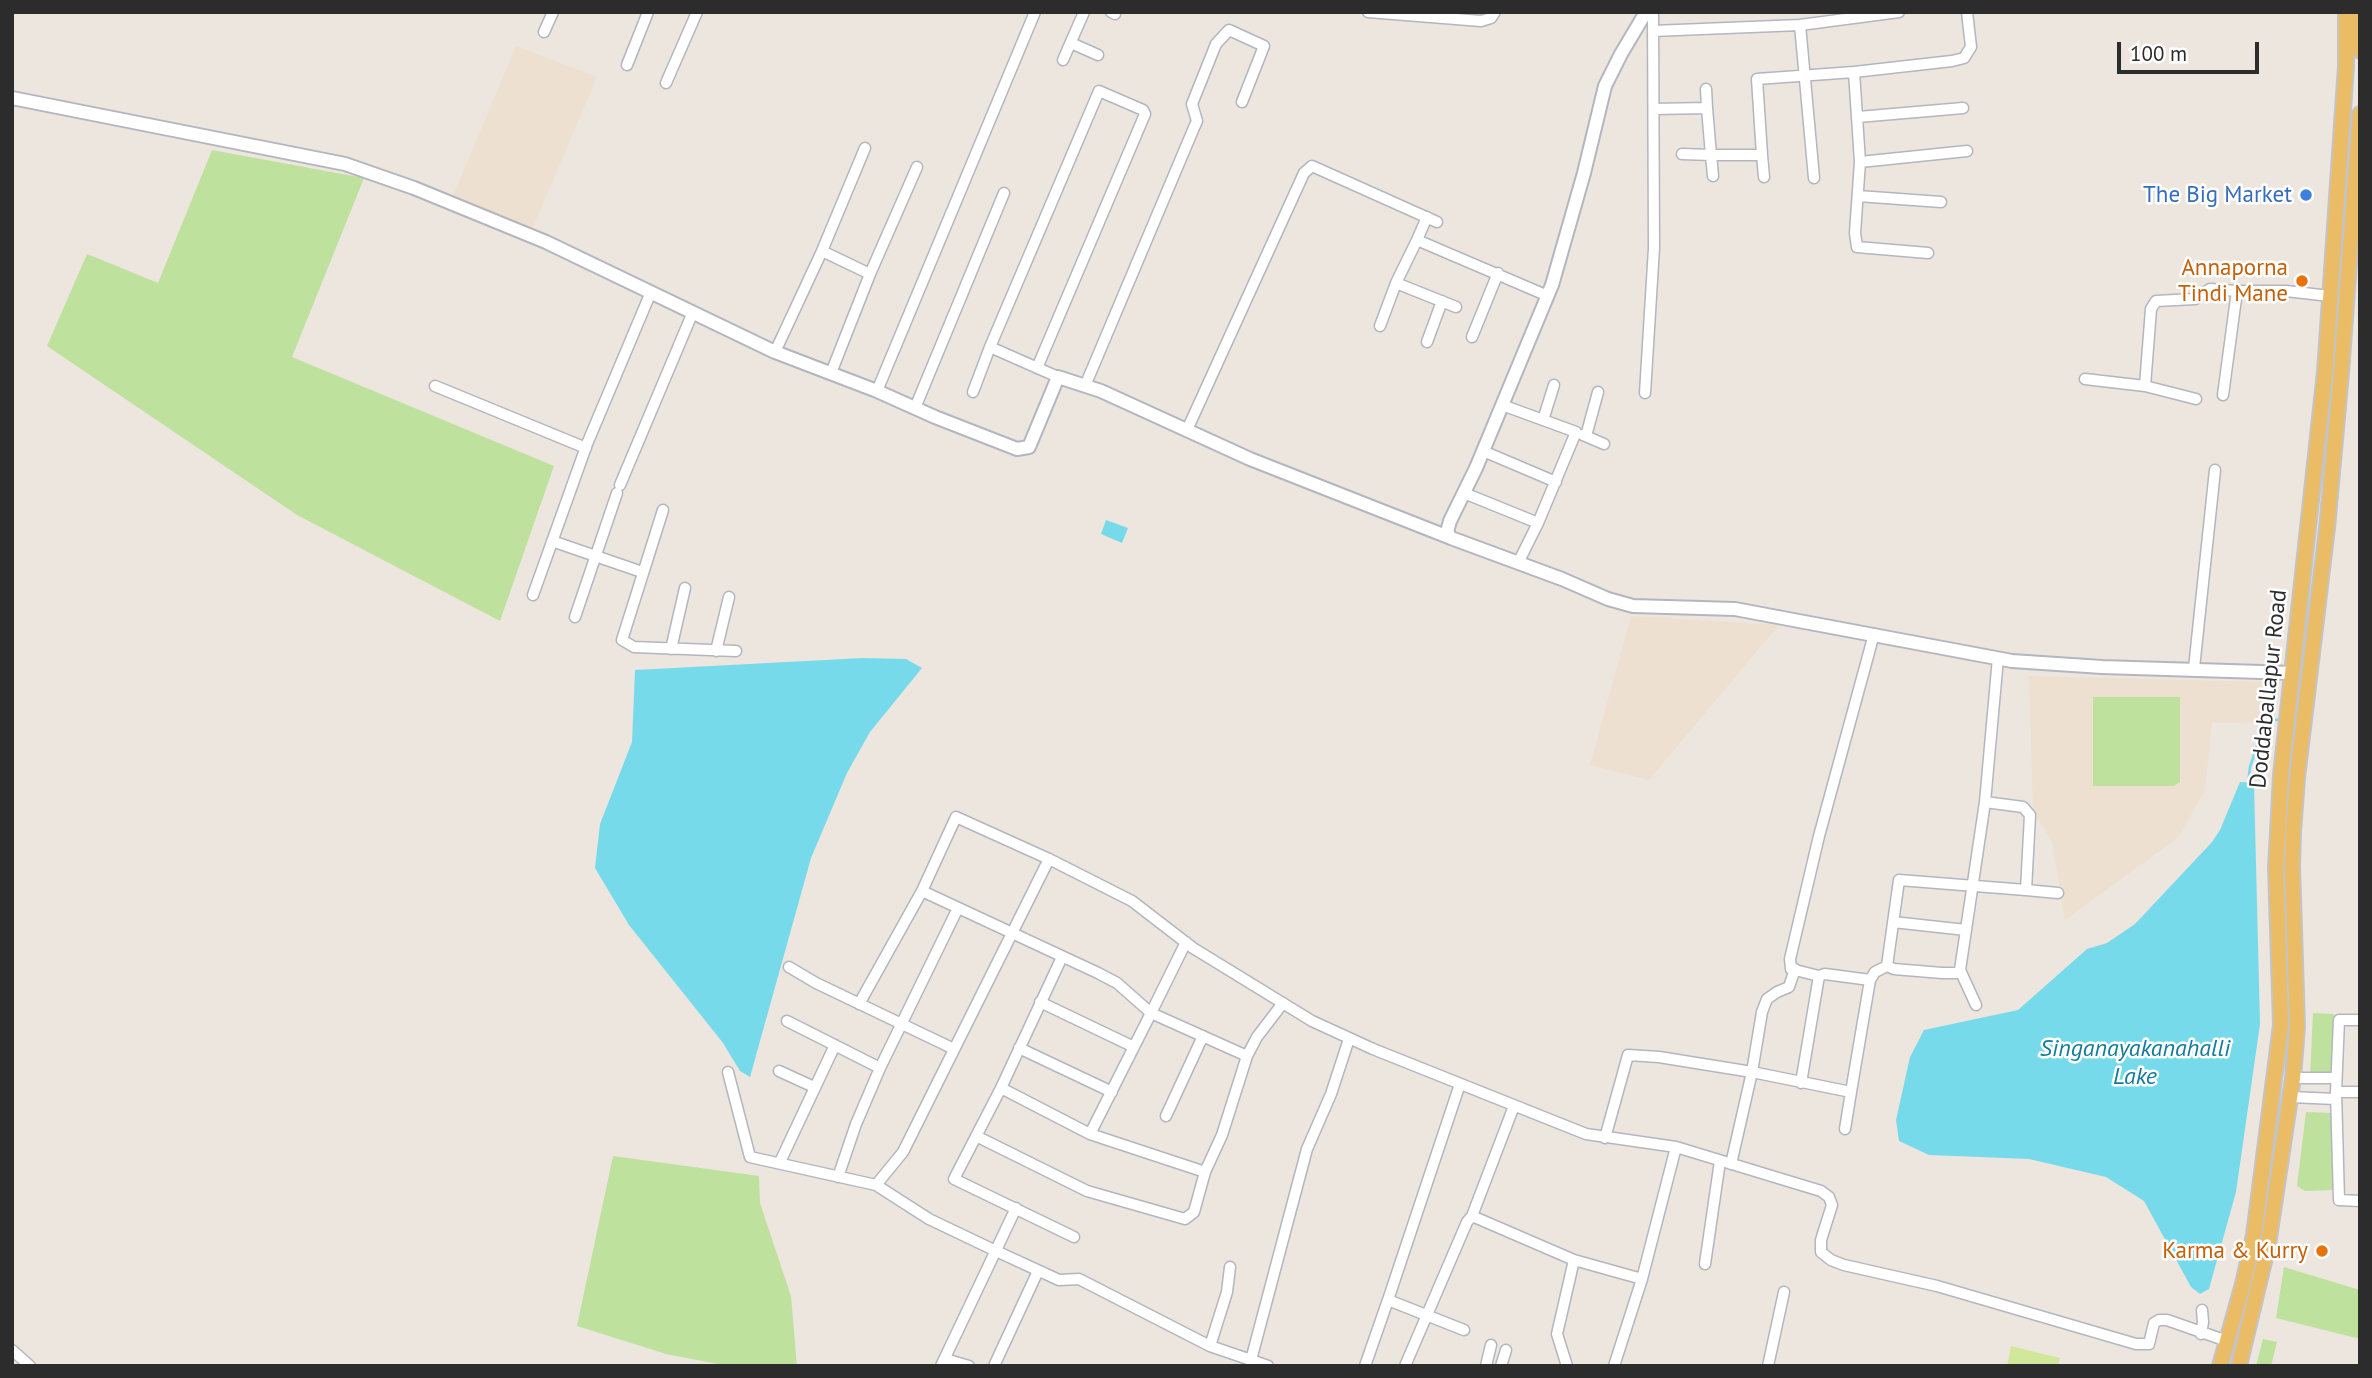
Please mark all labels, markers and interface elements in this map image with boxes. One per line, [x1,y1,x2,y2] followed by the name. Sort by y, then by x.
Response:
[2120,28,2262,72] scale bar
[2130,40,2187,67] text: 100 m
[2143,181,2292,209] place label: The Big Market
[2298,187,2314,203] marker: The Big Market
[2178,254,2288,308] place label: Annaporna Tindi Mane
[2294,273,2310,289] marker: Annaporna Tindi Mane
[2245,588,2293,790] street label: Doddaballapur Road
[2040,1035,2230,1091] water label: Singanayakanahalli Lake
[2162,1237,2308,1265] place label: Karma & Kurry
[2314,1243,2330,1259] marker: Karma & Kurry

